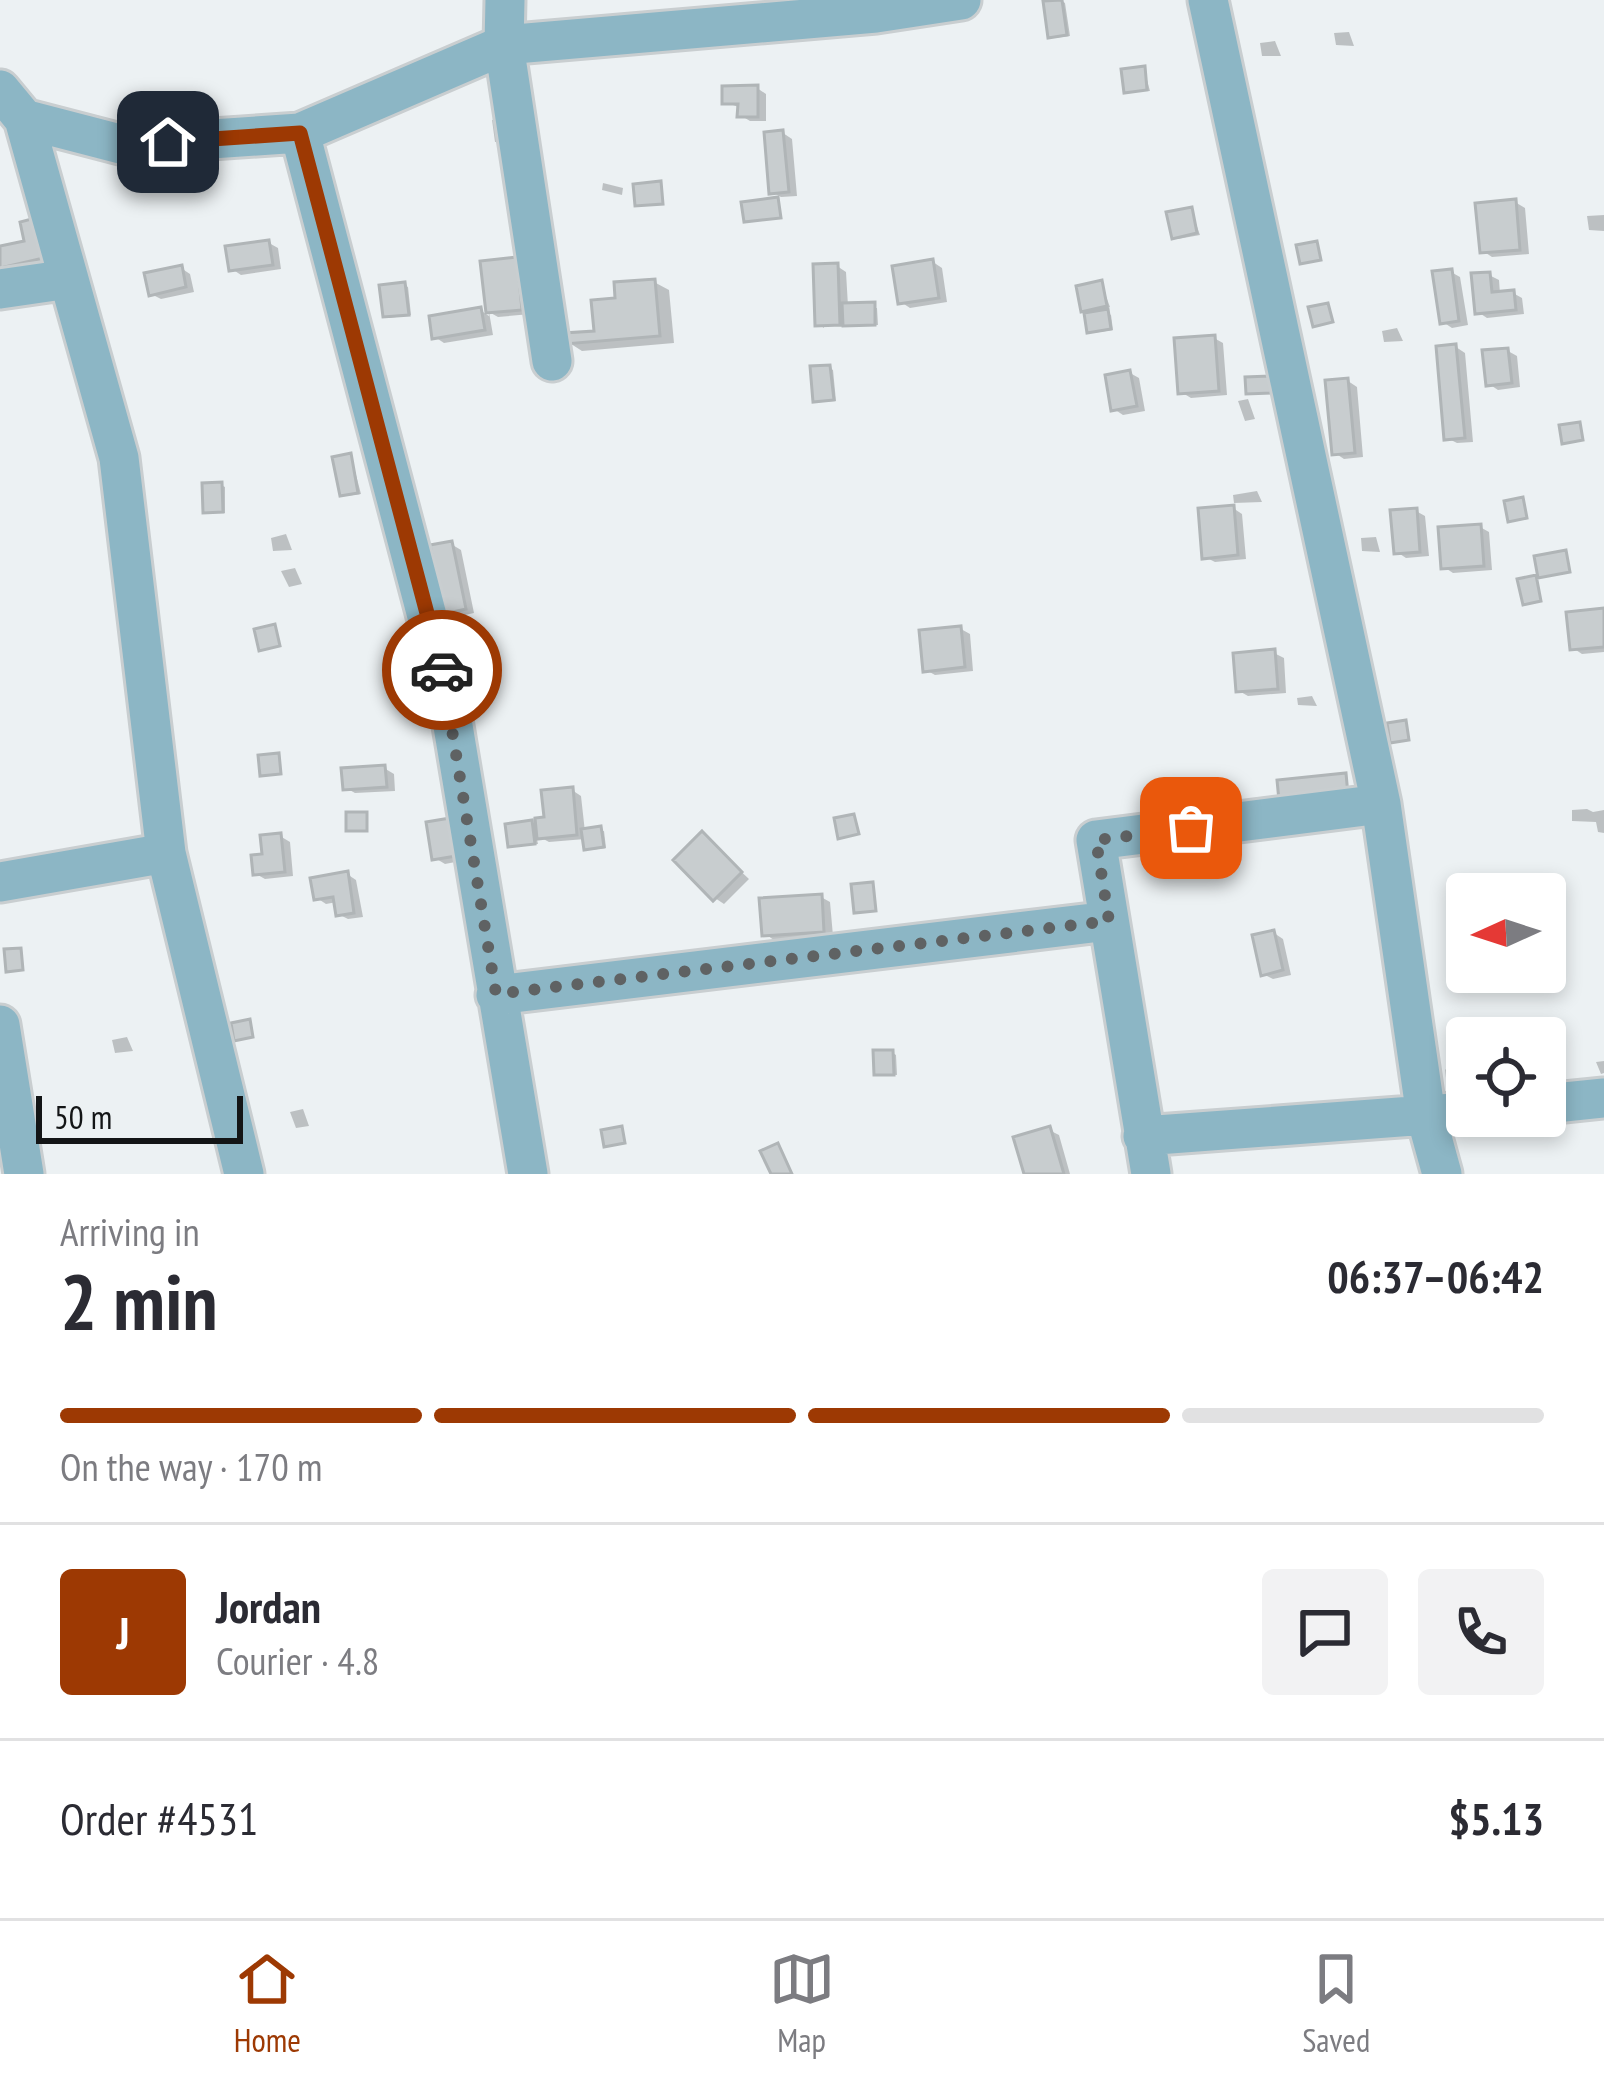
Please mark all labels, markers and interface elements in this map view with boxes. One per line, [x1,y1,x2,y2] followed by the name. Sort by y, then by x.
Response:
[117,91,219,193] pin
[135,109,201,175] icon: home
[382,610,502,730] courier
[409,637,475,703] icon: car
[1140,777,1242,879] pin
[1158,795,1224,861] icon: bag
[1446,873,1566,993] north arrow
[1446,873,1566,1137] map controls
[1446,1017,1566,1137] button: locate
[36,1090,243,1143] scale bar
[54,1095,112,1138] text: 50 m
[60,1206,200,1257] text: Arriving in
[1327,1247,1544,1305] text: 06:37–06:42
[60,1251,218,1352] text: 2 min
[60,1441,322,1492] text: On the way · 170 m
[1262,1569,1388,1695] button: chat
[1418,1569,1544,1695] button: phone
[216,1577,321,1635] text: Jordan
[116,1603,130,1661] text: J
[216,1635,379,1686] text: Courier · 4.8
[60,1789,258,1847] text: Order #4531
[1448,1789,1544,1847] text: $5.13
[234,1946,301,2061] tab: Home
[769,1946,835,2061] tab: Map
[1302,1946,1370,2061] tab: Saved

